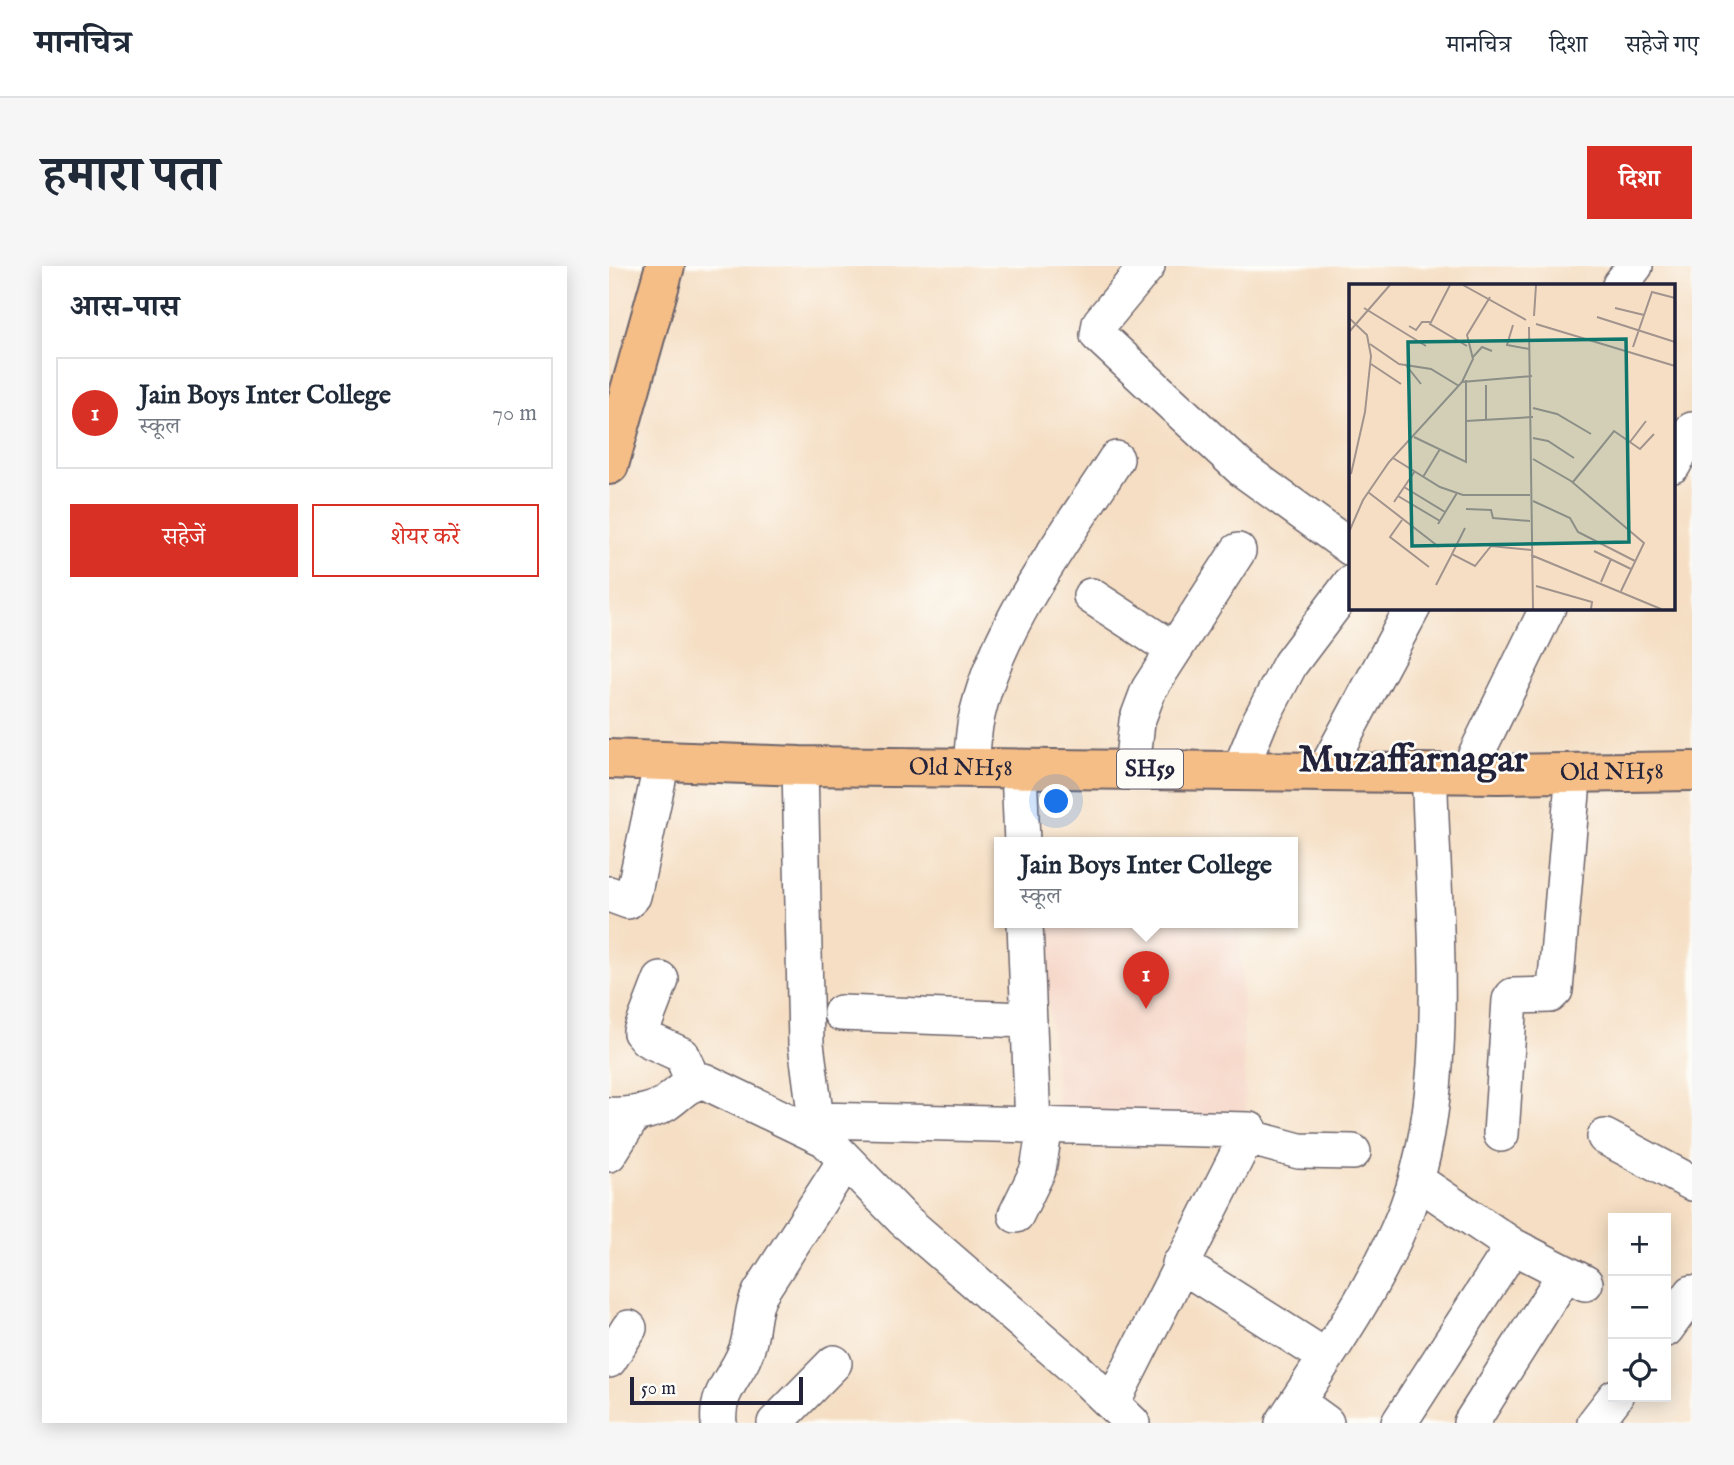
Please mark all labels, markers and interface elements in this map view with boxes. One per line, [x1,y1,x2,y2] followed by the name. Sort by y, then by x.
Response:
[35,23,131,65] text: मानचित्र
[1446,30,1511,61] text: मानचित्र
[1549,30,1588,61] text: दिशा
[1626,30,1699,61] text: सहेजे गए
[42,146,219,208] text: हमारा पता
[1587,146,1692,219] button: दिशा
[1349,284,1675,609] inset map
[70,289,179,327] text: आस-पास
[139,379,391,412] text: Jain Boys Inter College
[91,399,99,428] text: 1
[492,399,537,428] text: 70 m
[139,412,180,441] text: स्कूल
[70,504,298,577] button: सहेजें
[312,504,539,577] button: शेयर करें
[1298,737,1529,785] district label: Muzaffarnagar
[1117,750,1183,789] road number: SH59
[909,752,1013,784] street label: Old NH58
[1560,756,1664,789] street label: Old NH58
[1039,784,1073,818] your location
[994,837,1298,928] popup
[1020,849,1272,882] text: Jain Boys Inter College
[1020,882,1061,911] text: स्कूल
[1123,951,1169,1009] pin: 1
[1608,1213,1671,1402] map controls
[1608,1213,1671,1276] button: +
[1608,1276,1671,1339] button: −
[1608,1339,1671,1402] button: locate
[630,1374,803,1406] scale bar
[641,1377,676,1401] text: 50 m

